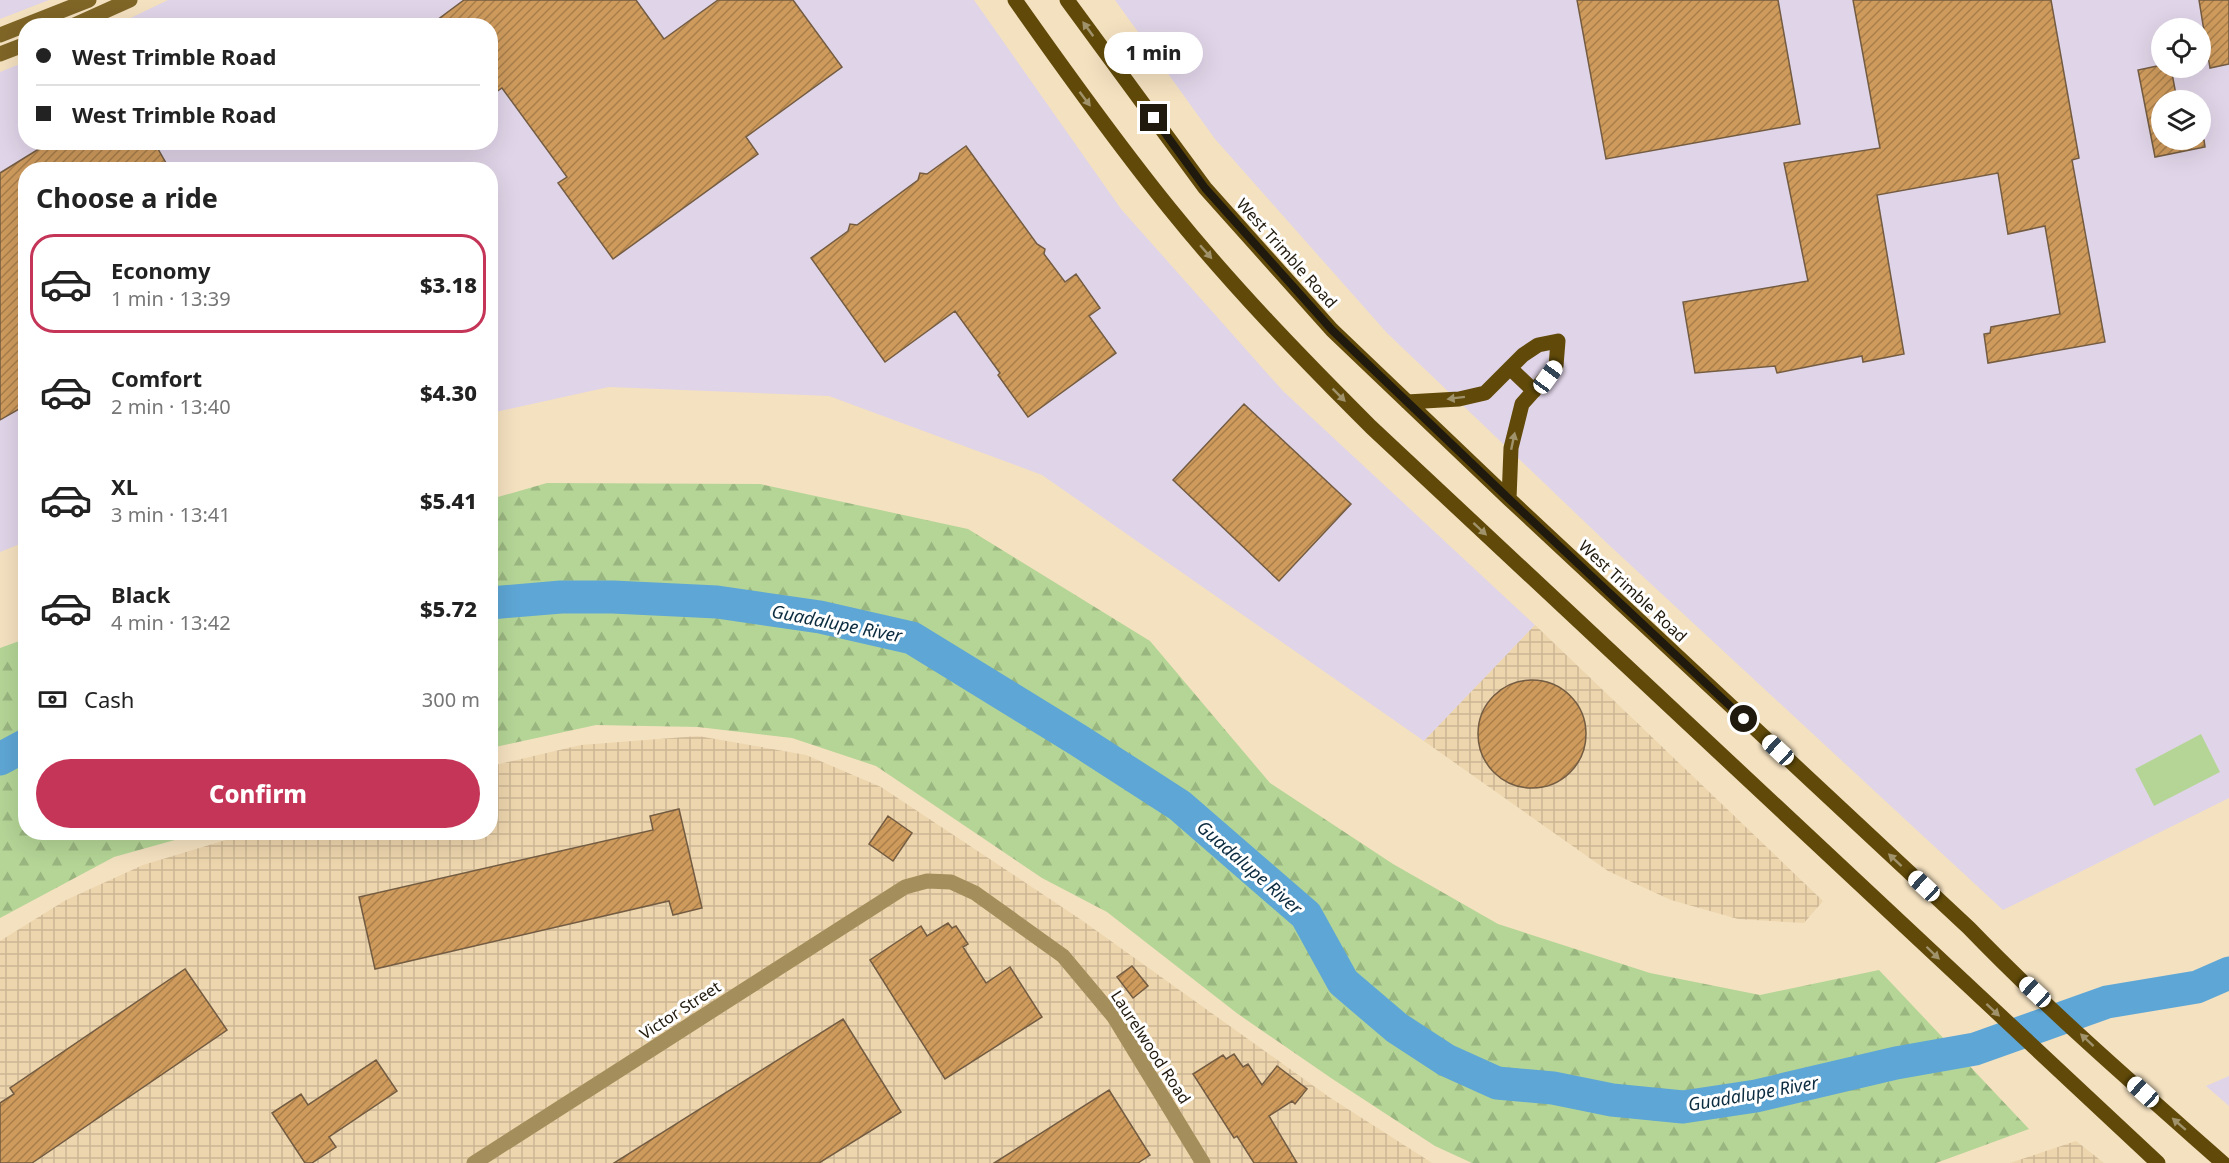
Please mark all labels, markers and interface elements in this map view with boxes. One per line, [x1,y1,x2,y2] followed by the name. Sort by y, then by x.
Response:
[2151,18,2211,150] map controls
[2151,18,2211,78] button: locate
[1082,22,1094,38] one-way arrow
[1104,31,1204,73] callout: 1 min
[1126,39,1181,66] text: 1 min
[72,41,276,71] text: West Trimble Road
[2151,90,2211,150] button: layers
[1079,91,1091,107] one-way arrow
[72,99,276,129] text: West Trimble Road
[1140,104,1167,131] route end
[36,179,218,216] text: Choose a ride
[1232,193,1342,313] street label: West Trimble Road
[1200,244,1213,260] one-way arrow
[111,255,210,285] text: Economy
[39,257,93,311] icon: car
[420,269,477,299] text: $3.18
[111,285,231,312] text: 1 min · 13:39
[1530,357,1566,397] car
[111,363,202,393] text: Comfort
[39,365,93,419] icon: car
[420,377,477,407] text: $4.30
[1331,387,1345,401] one-way arrow
[111,393,231,420] text: 2 min · 13:40
[1446,394,1465,403] one-way arrow
[1509,431,1518,450] one-way arrow
[111,471,138,501] text: XL
[39,473,93,527] icon: car
[420,485,477,515] text: $5.41
[111,501,231,528] text: 3 min · 13:41
[1473,521,1487,535] one-way arrow
[1574,535,1692,647] street label: West Trimble Road
[111,579,170,609] text: Black
[39,581,93,635] icon: car
[420,593,477,623] text: $5.72
[770,599,905,648] water label: Guadalupe River
[111,609,231,636] text: 4 min · 13:42
[36,683,69,716] icon: cash
[84,684,134,714] text: Cash
[422,686,480,713] text: 300 m
[1730,705,1757,732] route start
[1759,731,1797,769] car
[36,759,480,828] button: Confirm
[1192,815,1308,920] water label: Guadalupe River
[1888,854,1903,867] one-way arrow
[1905,867,1943,905] car
[1925,946,1940,960] one-way arrow
[2016,973,2054,1011] car
[635,976,725,1044] street label: Victor Street
[1106,986,1196,1108] street label: Laurelwood Road
[1986,1003,2001,1017] one-way arrow
[2079,1033,2094,1047] one-way arrow
[1686,1070,1821,1116] water label: Guadalupe River
[2124,1073,2162,1111] car
[2171,1118,2187,1131] one-way arrow

